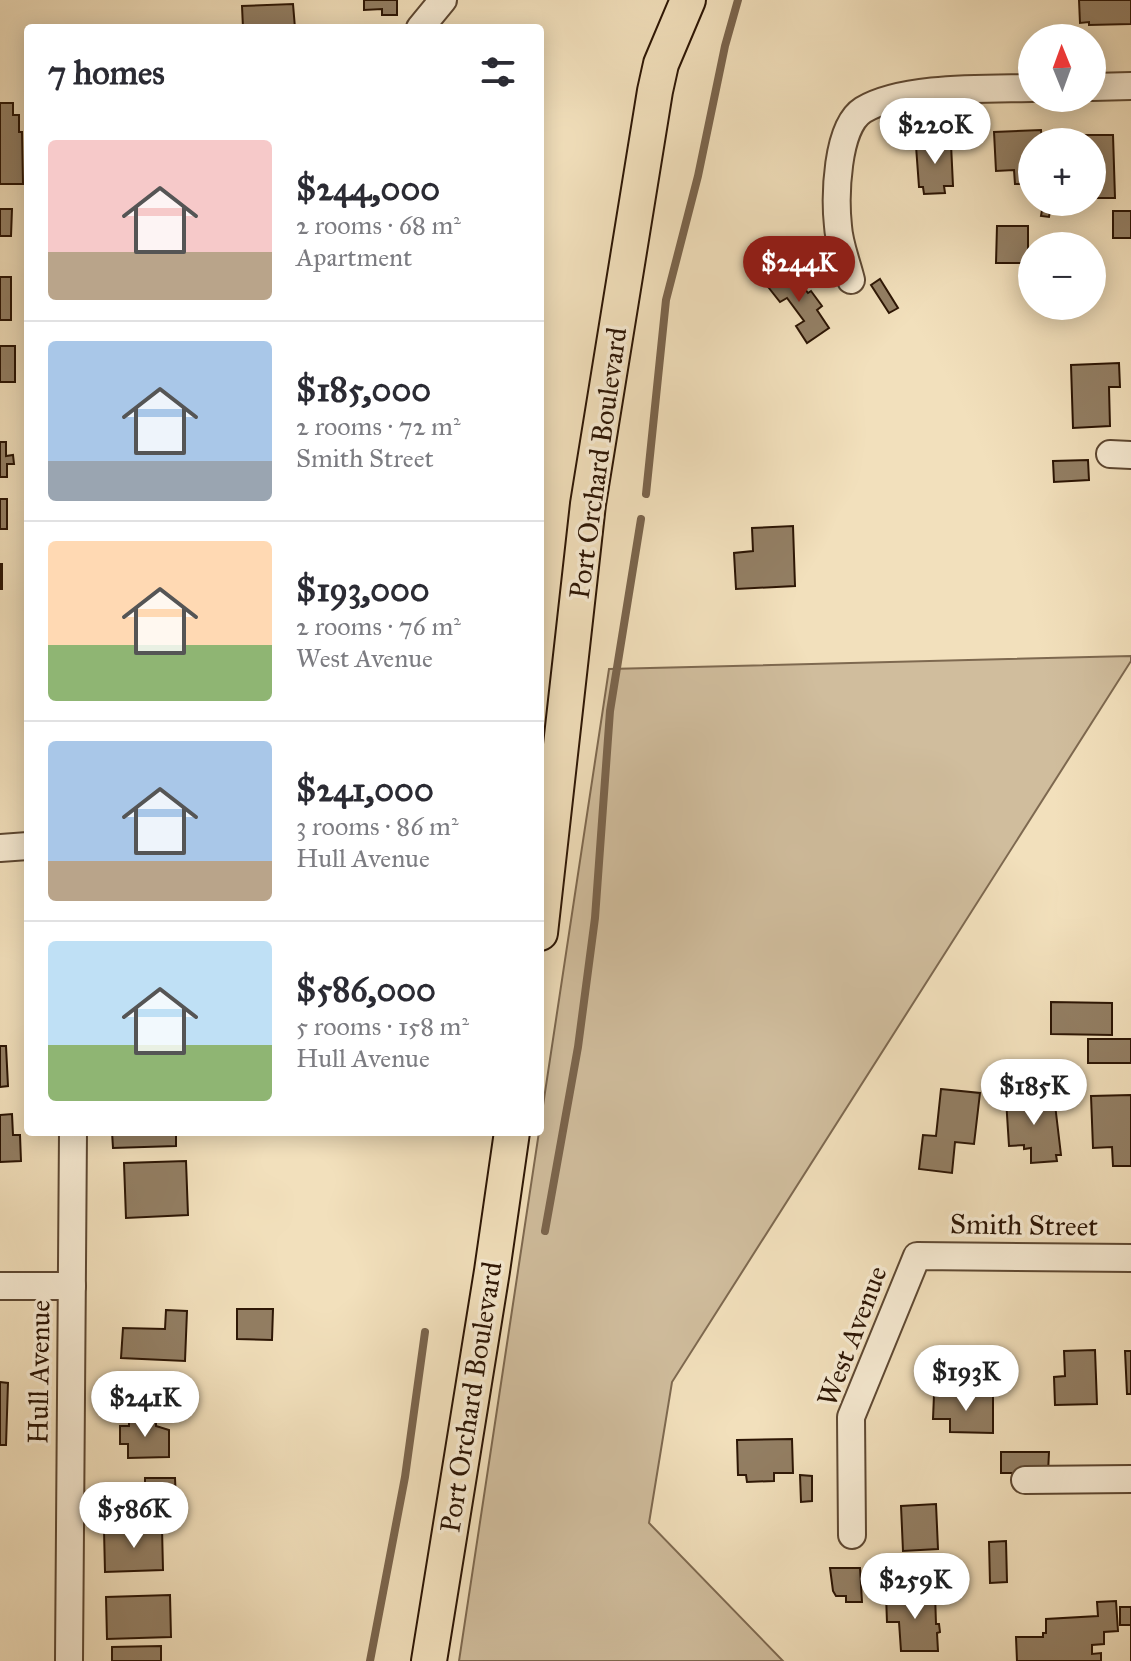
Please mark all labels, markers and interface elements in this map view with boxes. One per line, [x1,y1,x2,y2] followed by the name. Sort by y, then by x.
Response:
[1018,24,1106,112] north arrow
[1018,24,1106,320] map controls
[476,50,520,94] icon: filters
[48,52,165,93] text: 7 homes
[879,98,991,166] pin: $220K
[898,108,972,140] text: $220K
[1018,128,1106,216] button: +
[296,168,440,209] text: $244,000
[112,172,208,268] icon: home
[296,209,461,241] text: 2 rooms · 68 m²
[1018,232,1106,320] button: −
[743,236,855,304] pin: $244K
[296,241,412,273] text: Apartment
[761,246,837,278] text: $244K
[562,325,634,601] street label: Port Orchard Boulevard
[296,369,431,410] text: $185,000
[112,373,208,469] icon: home
[296,410,460,442] text: 2 rooms · 72 m²
[296,442,434,474] text: Smith Street
[296,569,430,610] text: $193,000
[112,573,208,669] icon: home
[296,610,461,642] text: 2 rooms · 76 m²
[296,642,433,674] text: West Avenue
[296,769,434,810] text: $241,000
[112,773,208,869] icon: home
[296,810,459,842] text: 3 rooms · 86 m²
[296,842,430,874] text: Hull Avenue
[296,969,436,1010] text: $586,000
[112,973,208,1069] icon: home
[296,1010,469,1042] text: 5 rooms · 158 m²
[296,1042,430,1074] text: Hull Avenue
[978,1059,1090,1127] pin: $185K
[999,1069,1069,1101] text: $185K
[950,1206,1099,1244] street label: Smith Street
[432,1259,510,1535] street label: Port Orchard Boulevard
[809,1261,895,1411] street label: West Avenue
[20,1300,58,1444] street label: Hull Avenue
[910,1345,1022,1413] pin: $193K
[932,1355,1000,1387] text: $193K
[89,1371,201,1439] pin: $241K
[109,1381,181,1413] text: $241K
[78,1482,190,1550] pin: $586K
[97,1492,171,1524] text: $586K
[859,1553,971,1621] pin: $259K
[879,1563,951,1595] text: $259K

